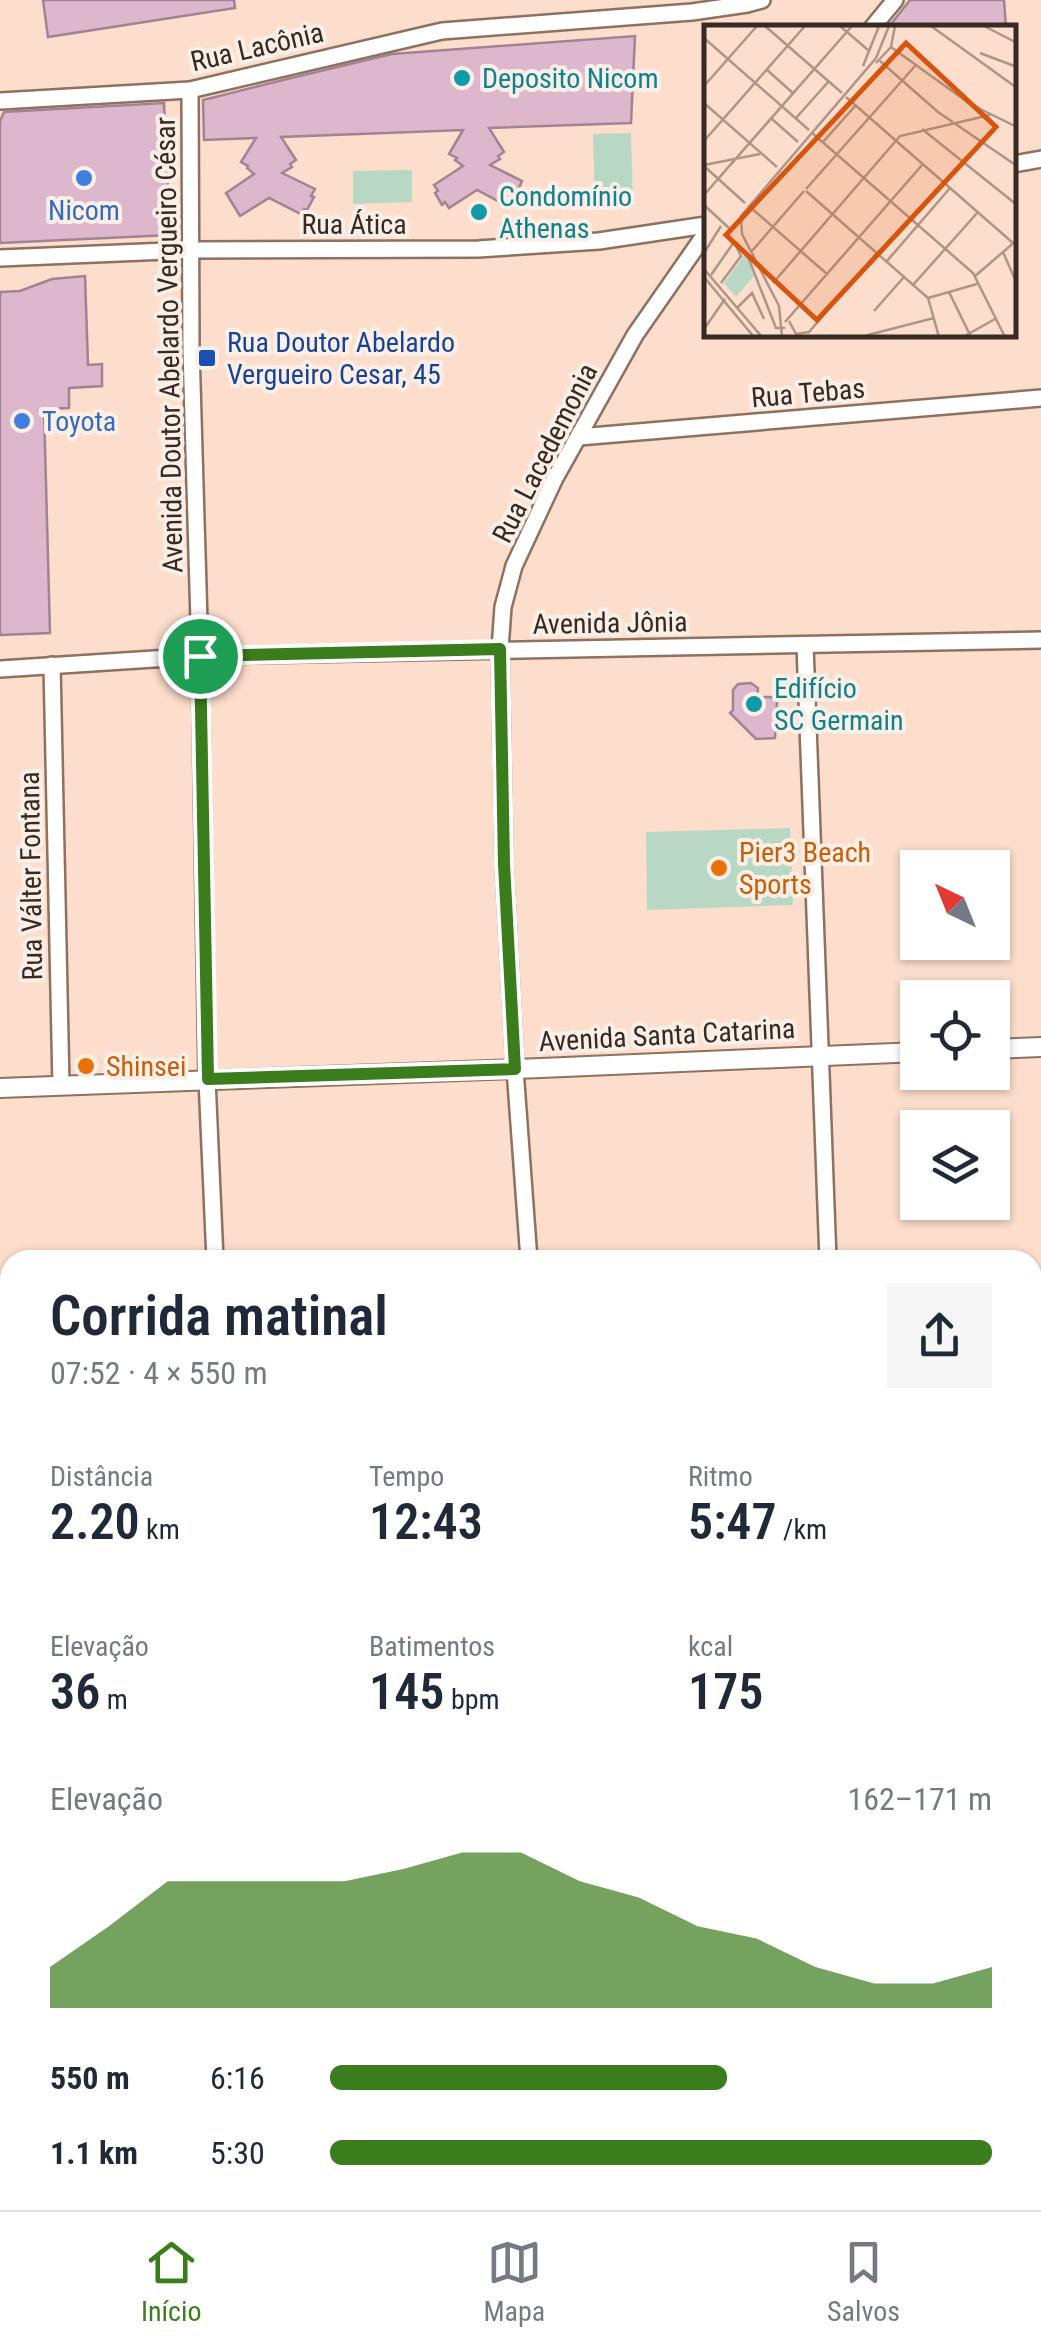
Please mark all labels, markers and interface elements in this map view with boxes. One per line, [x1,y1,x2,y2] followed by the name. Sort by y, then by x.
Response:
[187,16,327,78] street label: Rua Lacônia
[704,25,1016,338] inset map
[482,62,659,95] place label: Deposito Nicom
[451,67,473,89] marker: Deposito Nicom
[149,117,189,573] street label: Avenida Doutor Abelardo Vergueiro César
[73,167,95,189] marker: Nicom
[499,180,632,245] place label: Condomínio Athenas
[48,194,120,227] place label: Nicom
[468,201,490,223] marker: Condomínio Athenas
[301,208,407,241] street label: Rua Ática
[227,326,455,391] place label: Rua Doutor Abelardo Vergueiro Cesar, 45
[196,347,218,369] marker: Rua Doutor Abelardo Vergueiro Cesar, 45
[486,358,604,548] street label: Rua Lacedemonia
[750,372,866,414] street label: Rua Tebas
[42,405,116,438] place label: Toyota
[11,410,33,432] marker: Toyota
[532,605,688,641] street label: Avenida Jônia
[158,614,243,699] pin
[173,629,228,684] icon: arrive
[774,672,904,737] place label: Edifício SC Germain
[743,693,765,715] marker: Edifício SC Germain
[13,771,49,981] street label: Rua Válter Fontana
[739,836,871,901] place label: Pier3 Beach Sports
[900,850,1010,960] north arrow
[900,850,1010,1220] map controls
[708,857,730,879] marker: Pier3 Beach Sports
[900,980,1010,1090] button: locate
[538,1012,796,1058] street label: Avenida Santa Catarina
[106,1050,186,1083] place label: Shinsei
[75,1055,97,1077] marker: Shinsei
[900,1110,1010,1220] button: layers
[887,1283,992,1388] button: share
[50,1284,388,1348] text: Corrida matinal
[50,1354,268,1392] text: 07:52 · 4 × 550 m
[50,1460,153,1493] text: Distância
[369,1460,444,1493] text: Tempo
[688,1460,753,1493] text: Ritmo
[50,1493,140,1551] text: 2.20
[369,1493,483,1551] text: 12:43
[688,1493,777,1551] text: 5:47
[140,1513,180,1546] text: km
[777,1513,827,1546] text: /km
[50,1630,149,1663] text: Elevação
[369,1630,495,1663] text: Batimentos
[688,1630,733,1663] text: kcal
[50,1663,100,1721] text: 36
[369,1663,444,1721] text: 145
[688,1663,763,1721] text: 175
[100,1683,128,1716] text: m
[444,1683,500,1716] text: bpm
[50,1780,163,1818] text: Elevação
[847,1780,992,1818] text: 162–171 m
[50,2059,130,2097] text: 550 m
[210,2059,265,2097] text: 6:16
[50,2134,138,2172] text: 1.1 km
[210,2134,265,2172] text: 5:30
[141,2235,202,2328] tab: Início
[483,2235,545,2328] tab: Mapa
[827,2235,900,2328] tab: Salvos

